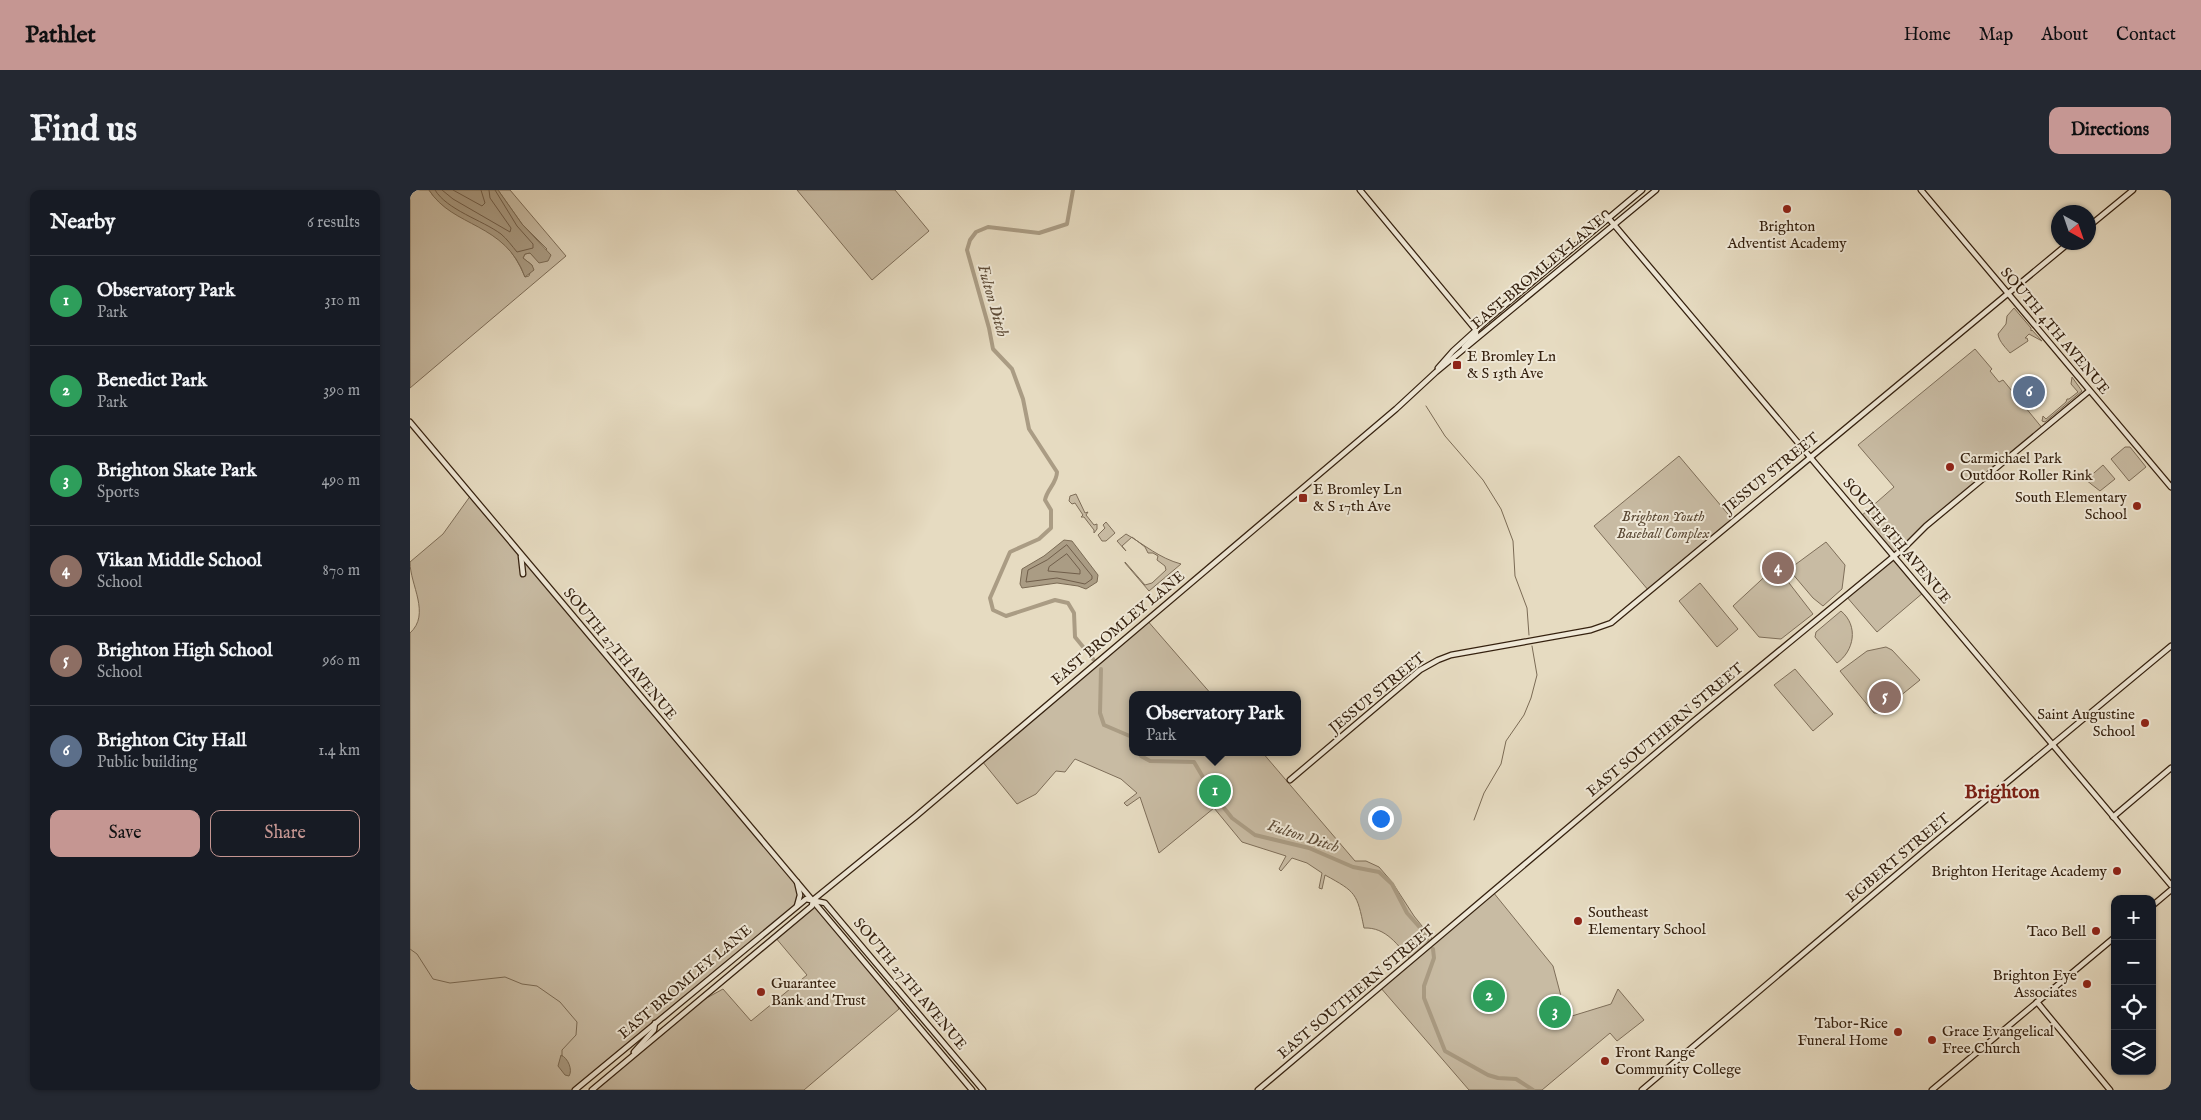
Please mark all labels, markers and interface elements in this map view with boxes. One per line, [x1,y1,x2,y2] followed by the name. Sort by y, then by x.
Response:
[25,20,96,51] text: Pathlet
[1904,24,1951,47] text: Home
[1979,24,2013,47] text: Map
[2041,24,2088,47] text: About
[2116,24,2176,47] text: Contact
[2049,107,2171,154] button: Directions
[30,108,137,153] text: Find us
[1781,203,1793,215] marker: Brighton Adventist Academy
[2051,205,2096,250] north arrow
[50,209,115,236] text: Nearby
[1467,211,1609,333] street label: EAST BROMLEY LANE
[307,213,360,233] text: 6 results
[1726,217,1847,253] place label: Brighton Adventist Academy
[972,263,1012,340] water label: Fulton Ditch
[1996,264,2114,398] street label: SOUTH 4TH AVENUE
[97,279,235,303] text: Observatory Park
[63,291,69,311] text: 1
[324,291,360,311] text: 310 m
[97,303,127,323] text: Park
[1467,347,1556,383] place label: E Bromley Ln & S 13th Ave
[1451,359,1463,371] marker: E Bromley Ln & S 13th Ave
[97,369,207,393] text: Benedict Park
[2013,373,2045,411] pin: 6
[62,381,70,401] text: 2
[323,381,360,401] text: 390 m
[97,393,127,413] text: Park
[1718,428,1823,519] street label: JESSUP STREET
[1960,449,2094,485] place label: Carmichael Park Outdoor Roller Rink
[97,459,257,483] text: Brighton Skate Park
[1944,461,1956,473] marker: Carmichael Park Outdoor Roller Rink
[63,471,69,491] text: 3
[321,471,360,491] text: 490 m
[1839,474,1955,608] street label: SOUTH 8TH AVENUE
[1313,480,1402,516] place label: E Bromley Ln & S 17th Ave
[97,483,139,503] text: Sports
[2015,488,2128,524] place label: South Elementary School
[1297,492,1309,504] marker: E Bromley Ln & S 17th Ave
[2131,500,2143,512] marker: South Elementary School
[1617,507,1710,543] park label: Brighton Youth Baseball Complex
[97,549,262,573] text: Vikan Middle School
[1762,549,1794,587] pin: 4
[62,561,70,581] text: 4
[323,561,360,581] text: 870 m
[1047,567,1189,689] street label: EAST BROMLEY LANE
[97,573,142,593] text: School
[559,584,681,724] street label: SOUTH 27TH AVENUE
[97,639,272,663] text: Brighton High School
[1324,648,1429,739] street label: JESSUP STREET
[63,651,69,671] text: 5
[323,651,360,671] text: 960 m
[1583,659,1747,801] street label: EAST SOUTHERN STREET
[97,663,142,683] text: School
[1869,678,1901,716] pin: 5
[1129,691,1301,756] popup
[1146,702,1284,726] text: Observatory Park
[2037,705,2136,741] place label: Saint Augustine School
[2139,717,2151,729] marker: Saint Augustine School
[1146,726,1176,746] text: Park
[97,729,246,753] text: Brighton City Hall
[63,741,69,761] text: 6
[318,741,360,761] text: 1.4 km
[97,753,197,773] text: Public building
[1199,772,1231,810] pin: 1
[1964,780,2040,805] district label: Brighton
[1368,806,1394,832] your location
[1842,809,1954,907] street label: EGBERT STREET
[50,810,200,857] button: Save
[210,810,360,857] button: Share
[1265,816,1342,858] water label: Fulton Ditch
[1931,862,2108,881] place label: Brighton Heritage Academy
[2111,865,2123,877] marker: Brighton Heritage Academy
[2111,895,2156,1075] map controls
[2111,895,2156,940] button: +
[1588,903,1707,939] place label: Southeast Elementary School
[849,914,971,1054] street label: SOUTH 27TH AVENUE
[1572,915,1584,927] marker: Southeast Elementary School
[614,921,756,1043] street label: EAST BROMLEY LANE
[1274,921,1438,1063] street label: EAST SOUTHERN STREET
[2027,922,2087,941] place label: Taco Bell
[2090,925,2102,937] marker: Taco Bell
[2111,940,2156,985] button: −
[1993,966,2077,1002] place label: Brighton Eye Associates
[771,974,866,1010] place label: Guarantee Bank and Trust
[1473,977,1505,1015] pin: 2
[2081,978,2093,990] marker: Brighton Eye Associates
[2111,985,2156,1030] button: locate
[755,986,767,998] marker: Guarantee Bank and Trust
[1539,993,1571,1031] pin: 3
[1797,1014,1888,1050] place label: Tabor-Rice Funeral Home
[1942,1022,2055,1058] place label: Grace Evangelical Free Church
[1892,1026,1904,1038] marker: Tabor-Rice Funeral Home
[2111,1030,2156,1075] button: layers
[1926,1034,1938,1046] marker: Grace Evangelical Free Church
[1615,1043,1741,1079] place label: Front Range Community College
[1599,1055,1611,1067] marker: Front Range Community College

